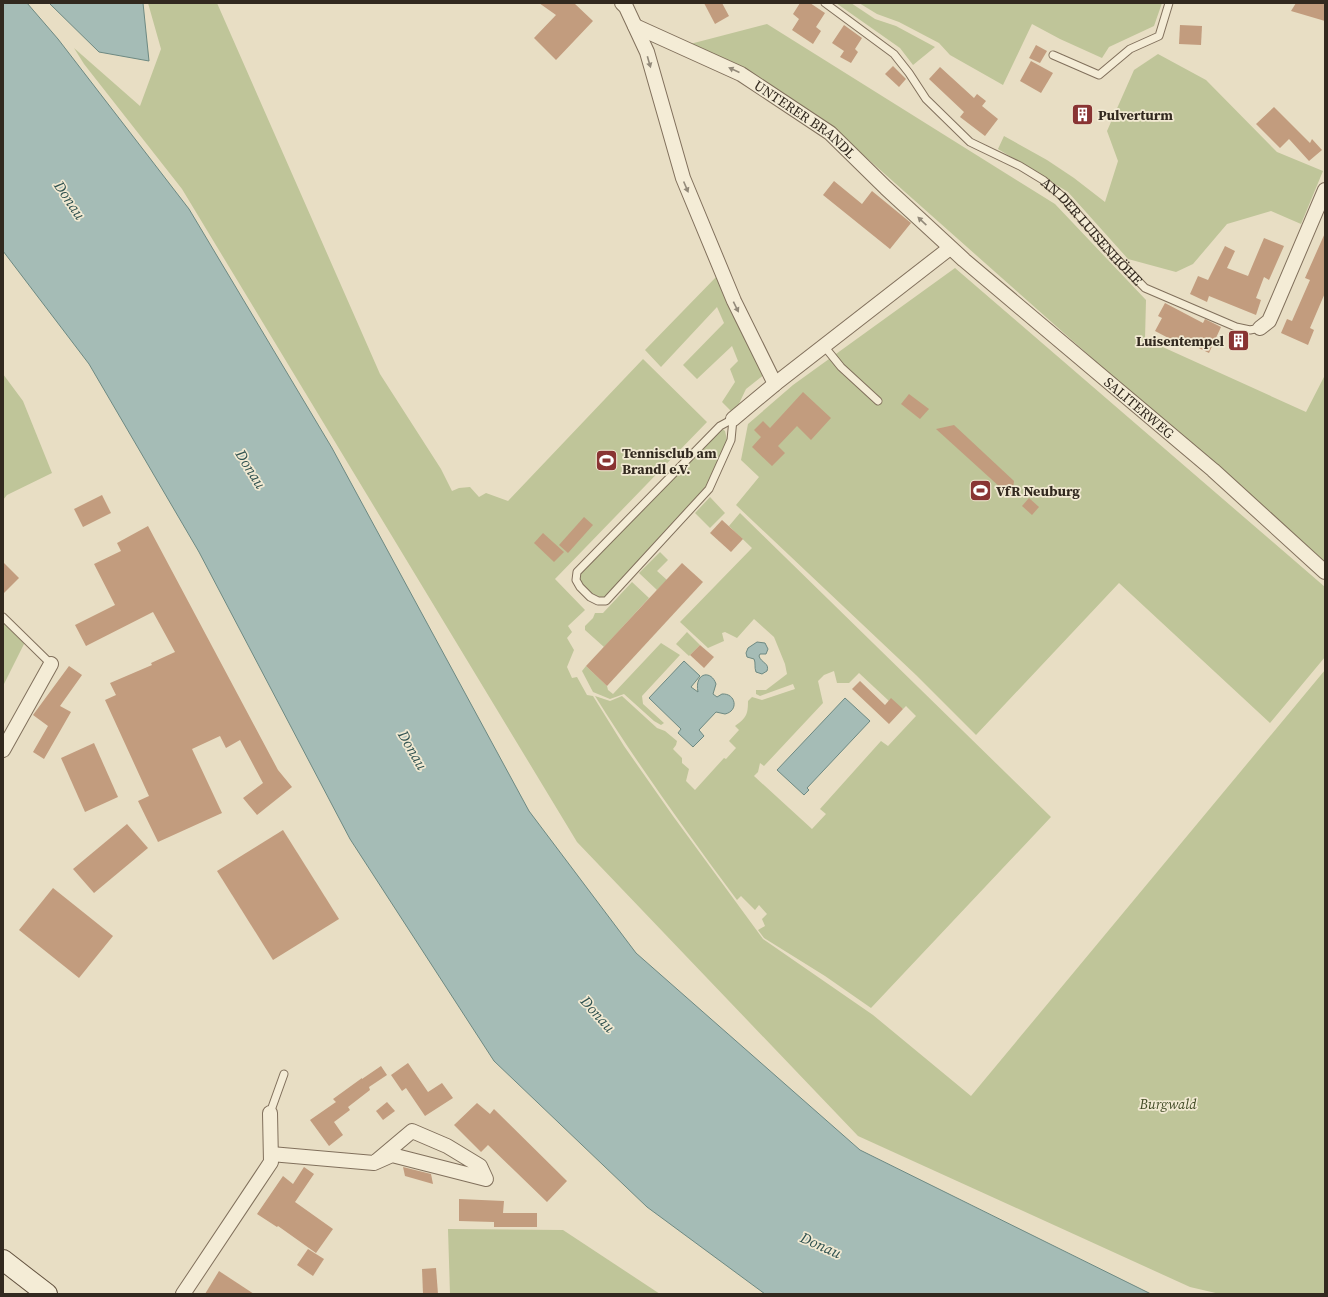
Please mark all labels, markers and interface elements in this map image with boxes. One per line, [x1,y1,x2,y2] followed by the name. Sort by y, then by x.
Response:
[647,56,653,68] one-way arrow
[728,67,740,74] one-way arrow
[750,75,861,163] street label: UNTERER BRANDL
[1070,102,1096,128] building icon: Pulverturm
[1098,105,1173,125] place label: Pulverturm
[1037,173,1147,290] street label: AN DER LUISENHÖHE
[49,176,91,224] water label: Donau
[683,181,689,192] one-way arrow
[917,216,927,226] one-way arrow
[733,301,740,312] one-way arrow
[1226,328,1252,354] building icon: Luisentempel
[1136,331,1224,351] place label: Luisentempel
[1100,372,1179,443] street label: SALITERWEG
[622,443,717,479] place label: Tennisclub am Brandl e.V.
[230,444,271,493] water label: Donau
[594,448,620,474] sports icon: Tennisclub am Brandl e.V.
[967,478,993,504] sports icon: VfR Neuburg
[996,481,1080,501] place label: VfR Neuburg
[393,725,433,774] water label: Donau
[575,990,620,1037] water label: Donau
[1138,1094,1197,1114] park label: Burgwald
[796,1226,845,1263] water label: Donau

